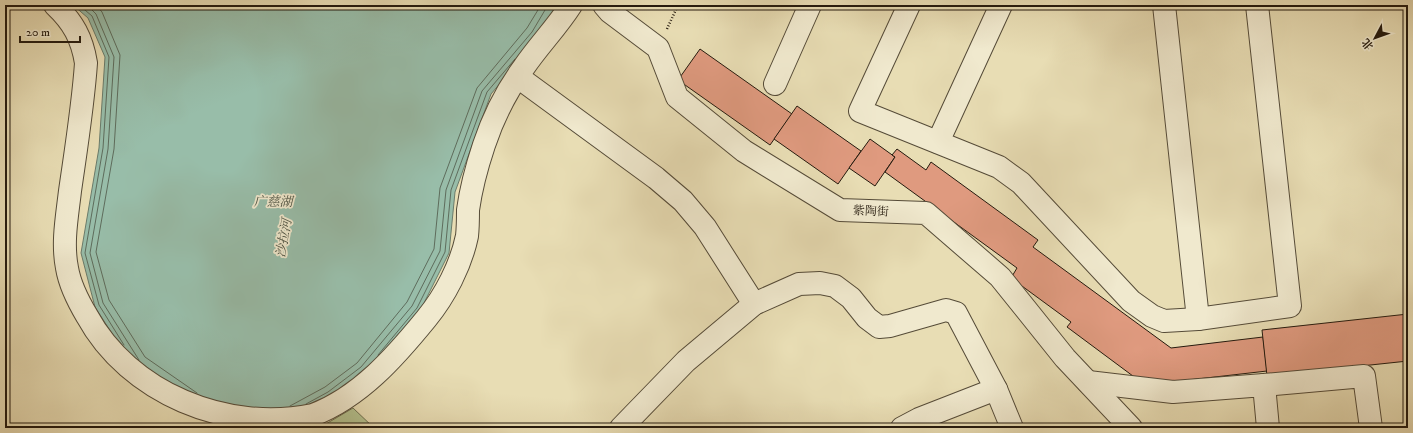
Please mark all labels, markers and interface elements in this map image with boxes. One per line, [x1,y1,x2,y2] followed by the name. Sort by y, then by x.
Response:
[20,18,80,44] scale bar
[1355,18,1395,58] north arrow
[26,25,50,40] text: 20 m
[1359,35,1377,53] text: 北
[253,194,294,210] water label: 广慈湖
[853,203,890,220] street label: 紫陶街
[273,216,296,259] water label: 沙拉河

